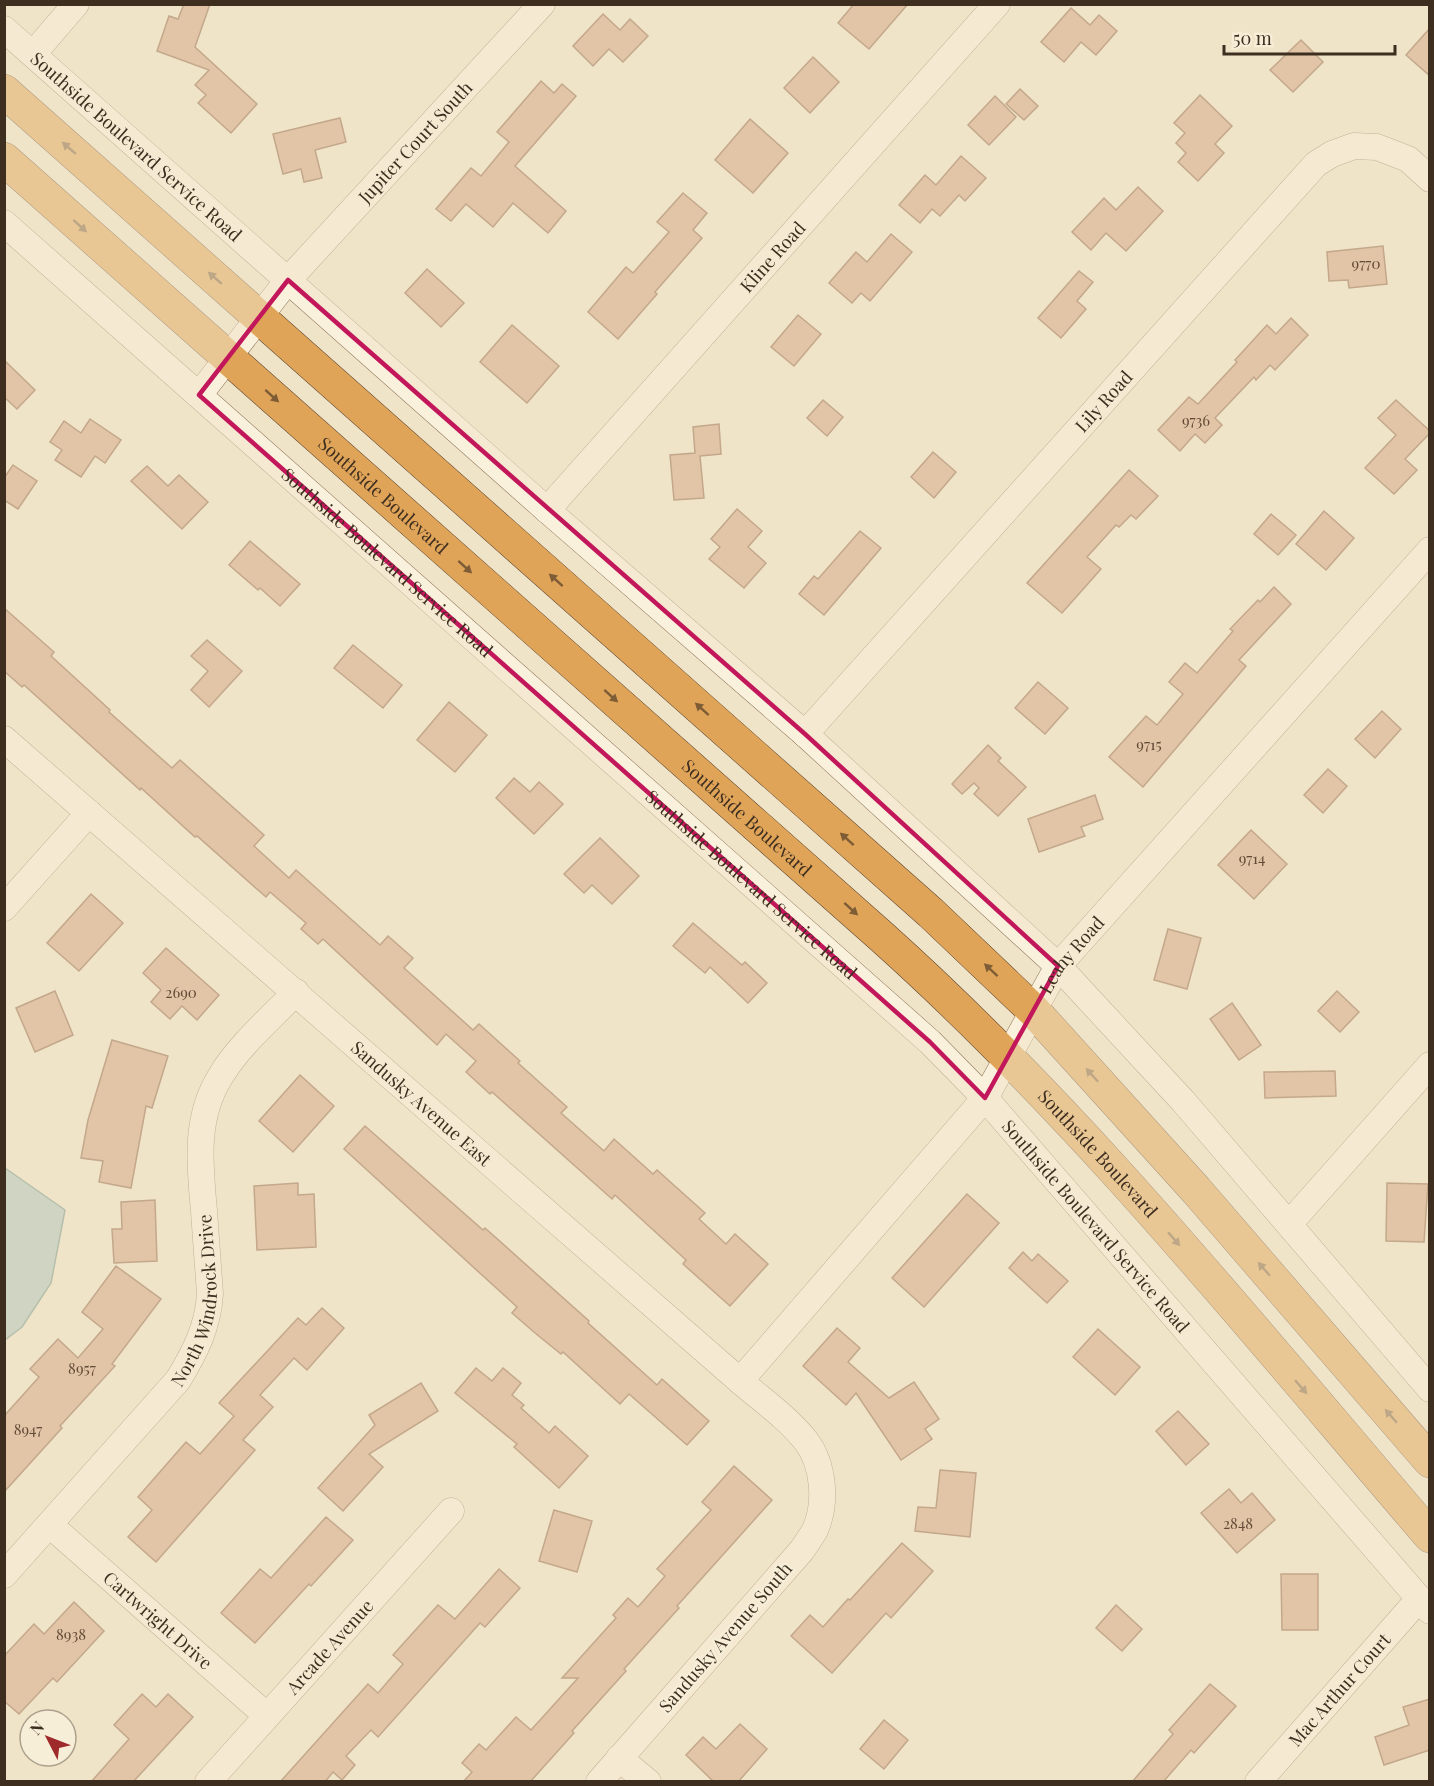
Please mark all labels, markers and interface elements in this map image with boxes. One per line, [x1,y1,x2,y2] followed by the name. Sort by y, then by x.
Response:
[1224,18,1395,56] scale bar
[1233,26,1272,50] text: 50 m
[26,46,248,247] street label: Southside Boulevard Service Road
[352,75,478,209] street label: Jupiter Court South
[62,142,77,155] one-way arrow
[734,216,811,297] street label: Kline Road
[72,219,87,232] one-way arrow
[1352,253,1380,273] house number: 9770
[208,271,223,285] one-way arrow
[1069,365,1138,437] street label: Lily Road
[264,389,279,402] one-way arrow
[1182,410,1210,430] house number: 9736
[313,431,454,560] street label: Southside Boulevard
[277,462,499,662] street label: Southside Boulevard Service Road
[457,560,472,573] one-way arrow
[549,574,564,587] one-way arrow
[603,689,618,702] one-way arrow
[694,702,709,716] one-way arrow
[1136,734,1162,754] house number: 9715
[677,754,818,882] street label: Southside Boulevard
[641,784,863,984] street label: Southside Boulevard Service Road
[840,833,855,846] one-way arrow
[1239,848,1265,868] house number: 9714
[843,902,858,915] one-way arrow
[1033,910,1110,998] street label: Leahy Road
[985,964,999,978] one-way arrow
[165,982,197,1002] house number: 2690
[346,1035,497,1171] street label: Sandusky Avenue East
[1086,1068,1099,1083] one-way arrow
[1033,1084,1163,1223] street label: Southside Boulevard
[997,1114,1195,1338] street label: Southside Boulevard Service Road
[165,1214,222,1391] street label: North Windrock Drive
[1167,1231,1180,1246] one-way arrow
[1258,1262,1271,1277] one-way arrow
[68,1358,96,1378] house number: 8957
[1295,1379,1308,1395] one-way arrow
[1385,1409,1398,1424] one-way arrow
[14,1419,42,1439] house number: 8947
[1223,1513,1253,1533] house number: 2848
[653,1556,797,1717] street label: Sandusky Avenue South
[99,1566,218,1675] street label: Cartwright Drive
[280,1594,378,1700] street label: Arcade Avenue
[56,1624,86,1644] house number: 8938
[1283,1627,1396,1751] street label: Mac Arthur Court
[18,1708,78,1768] north arrow
[25,1716,48,1739] text: N

